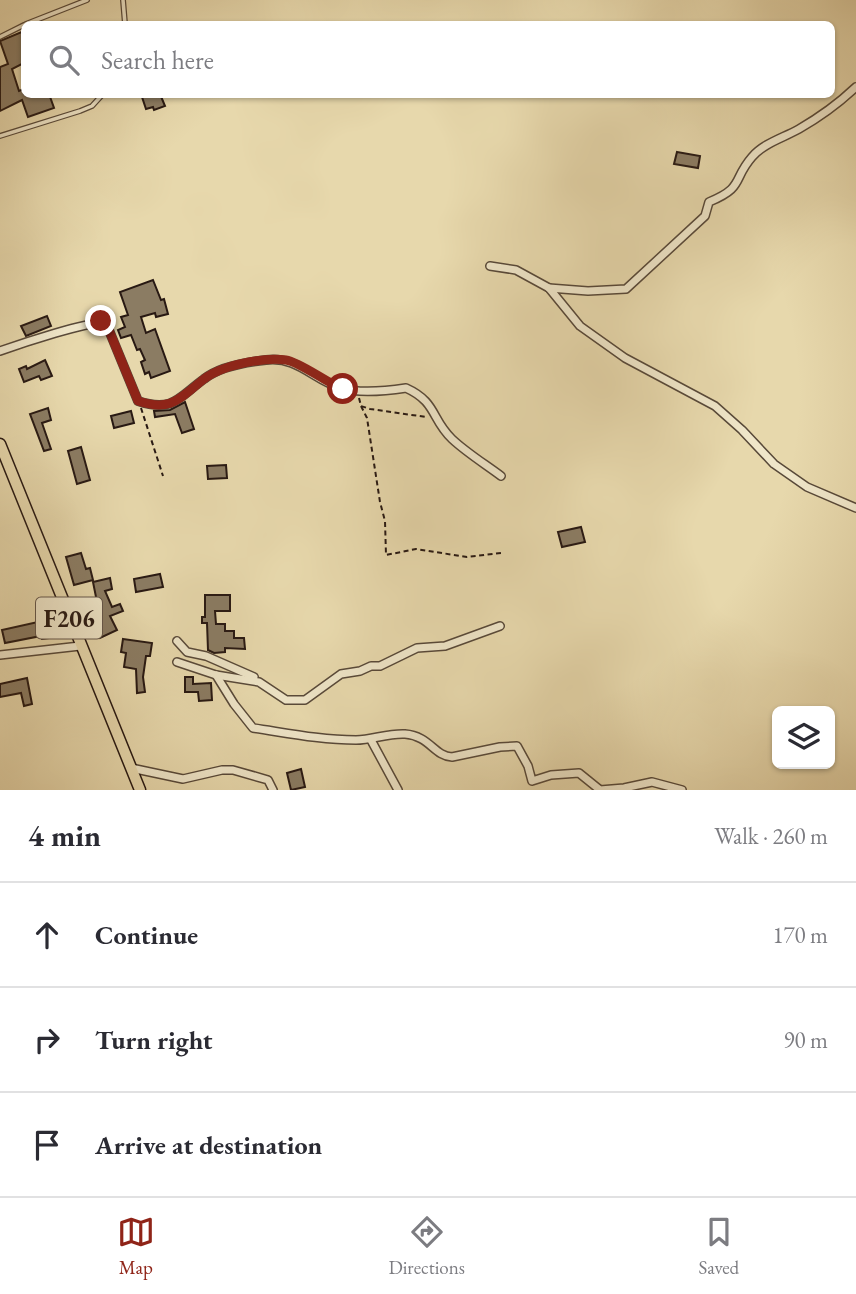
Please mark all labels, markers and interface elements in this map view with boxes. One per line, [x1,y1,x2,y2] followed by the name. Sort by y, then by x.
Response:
[21,21,835,98] search box
[45,41,83,79] icon: search
[101,43,214,77] text: Search here
[85,305,116,336] route end
[327,373,358,404] route start
[36,598,102,638] road number: F206
[772,706,835,769] map controls
[772,706,835,769] button: layers
[28,816,101,855] text: 4 min
[714,821,828,851] text: Walk · 260 m
[28,916,66,954] icon: ahead
[95,918,198,952] text: Continue
[772,920,828,950] text: 170 m
[28,1021,66,1059] icon: right
[95,1023,213,1057] text: Turn right
[783,1025,828,1055] text: 90 m
[28,1126,66,1164] icon: arrive
[95,1128,322,1162] text: Arrive at destination
[117,1213,155,1280] tab: Map
[388,1213,465,1280] tab: Directions
[698,1213,739,1280] tab: Saved

